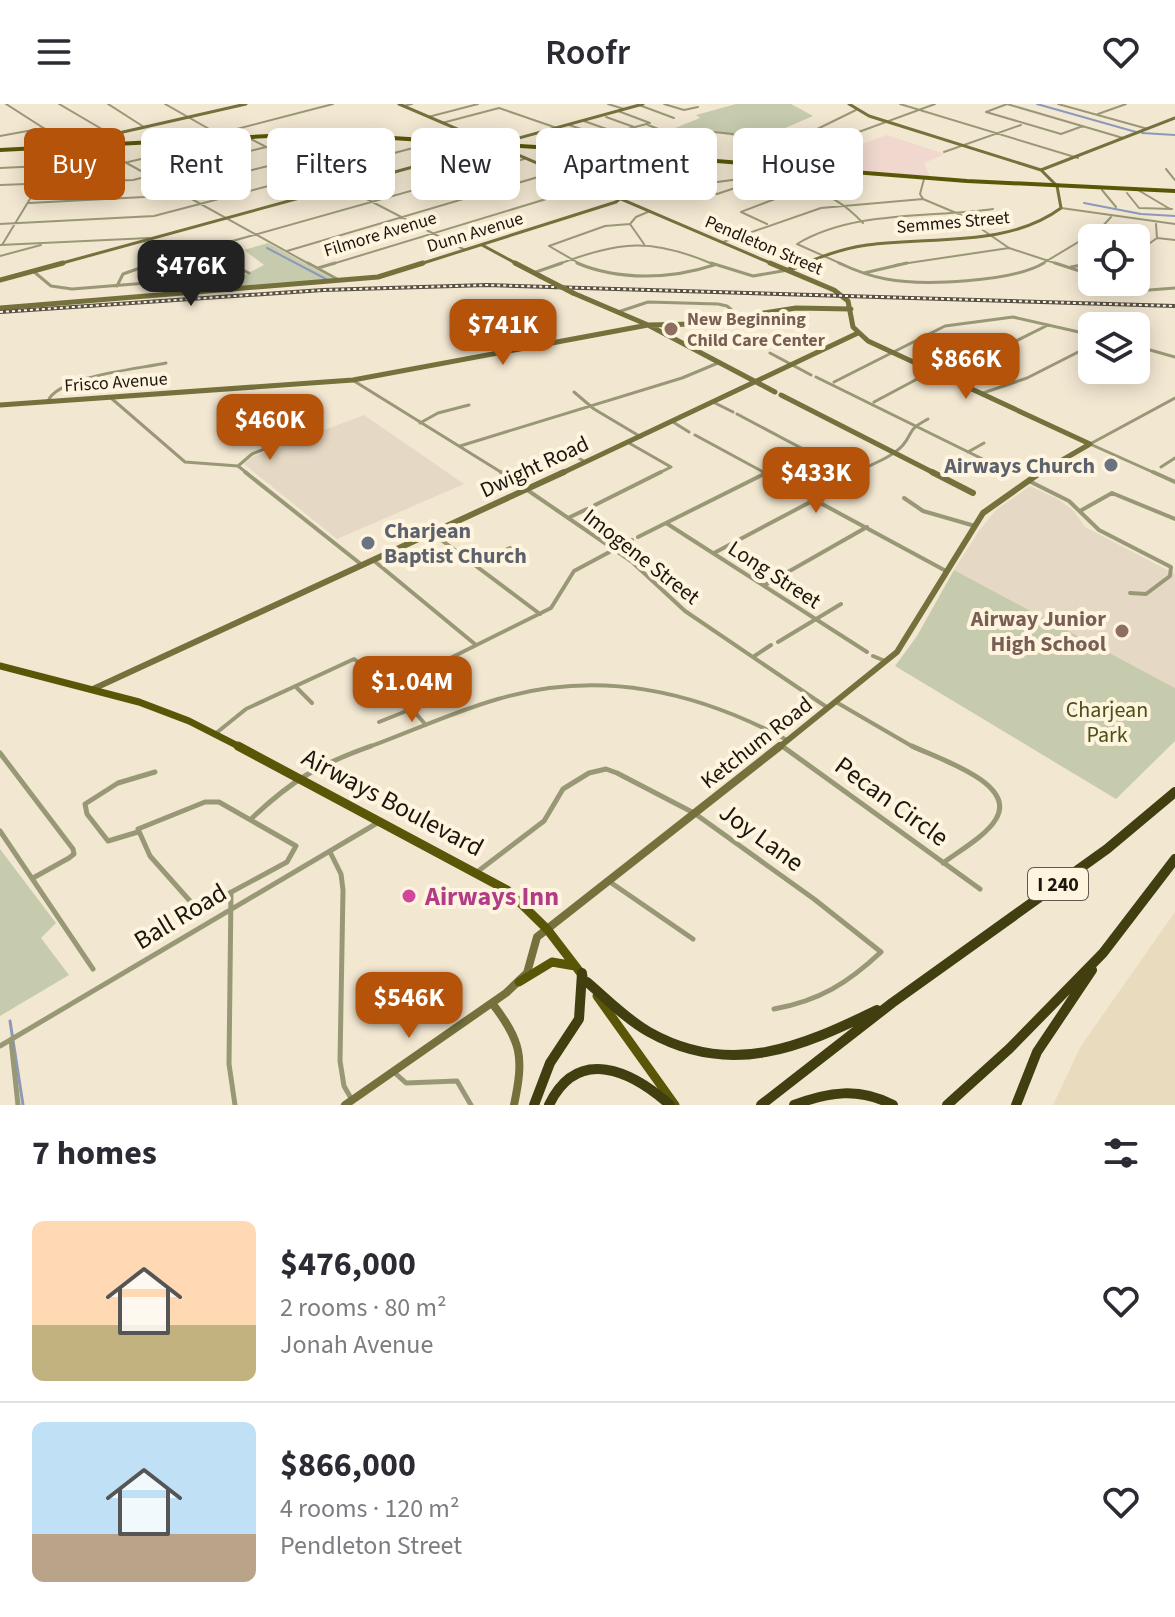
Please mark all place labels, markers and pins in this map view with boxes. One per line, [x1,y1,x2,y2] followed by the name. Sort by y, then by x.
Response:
[135,240,247,308] pin: $476K
[447,299,559,367] pin: $741K
[687,307,826,353] place label: New Beginning Child Care Center
[662,320,680,338] marker: New Beginning Child Care Center
[910,333,1022,401] pin: $866K
[214,394,326,462] pin: $460K
[760,447,872,515] pin: $433K
[943,450,1095,482] place label: Airways Church
[1102,456,1120,474] marker: Airways Church
[384,515,527,572] place label: Charjean Baptist Church
[359,534,377,552] marker: Charjean Baptist Church
[970,603,1107,660] place label: Airway Junior High School
[1113,622,1131,640] marker: Airway Junior High School
[347,656,477,724] pin: $1.04M
[424,878,559,915] place label: Airways Inn
[400,887,418,905] marker: Airways Inn
[353,972,465,1040] pin: $546K

